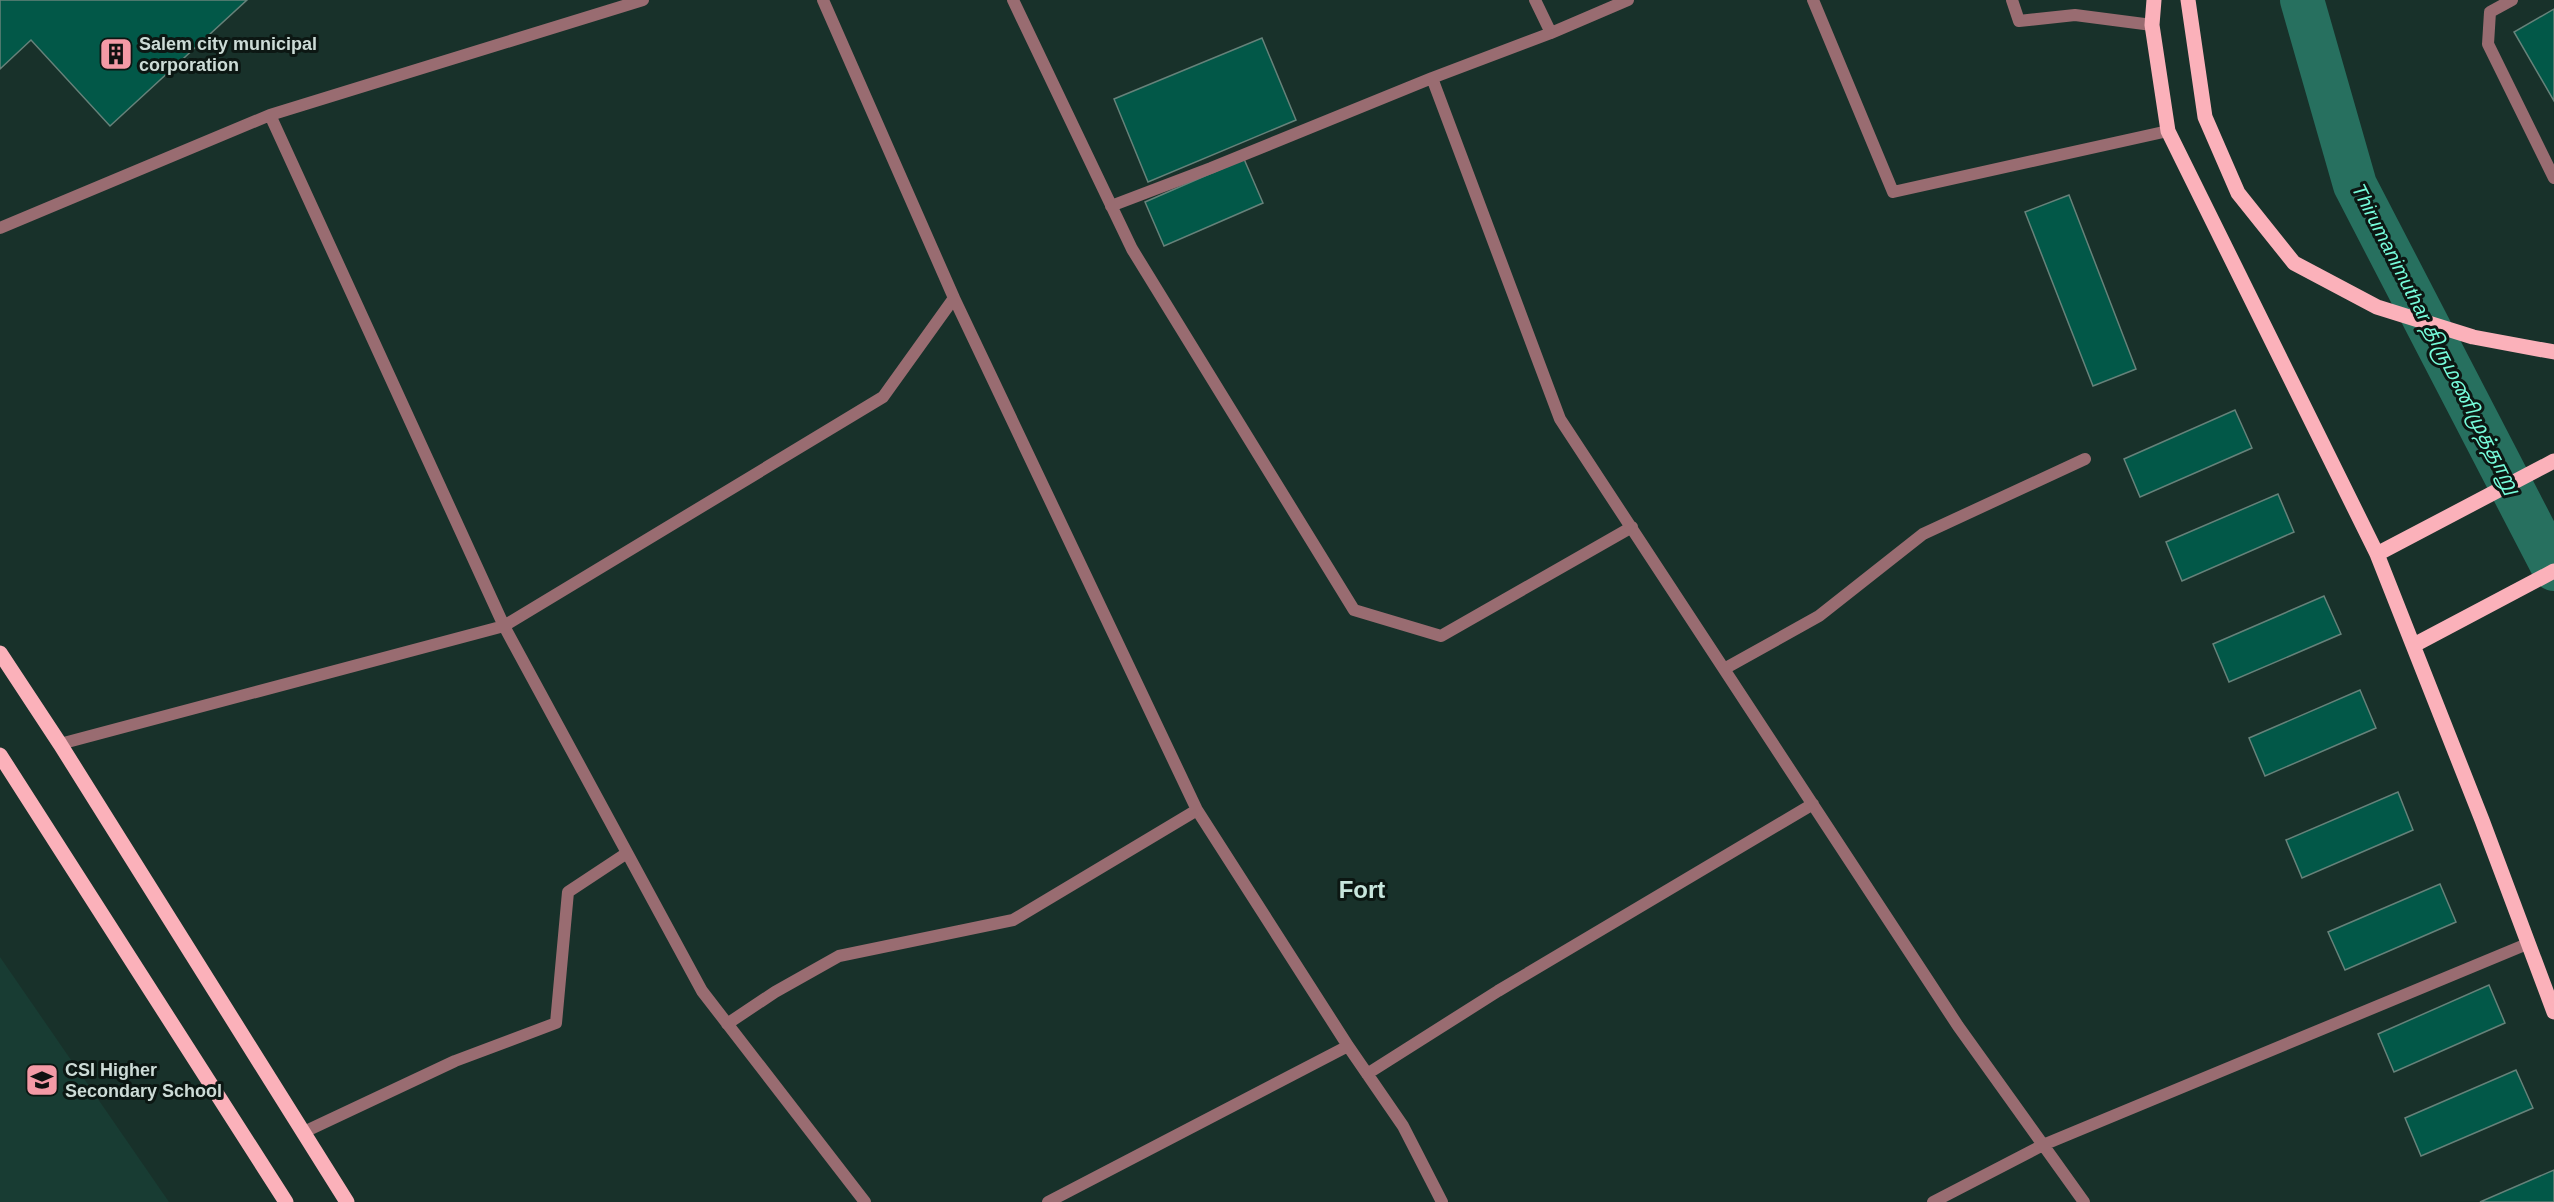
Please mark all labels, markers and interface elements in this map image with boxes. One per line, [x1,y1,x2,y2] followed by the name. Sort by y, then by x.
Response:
[139,34,317,75] place label: Salem city municipal corporation
[98,36,134,72] building icon: Salem city municipal corporation
[2345,180,2525,500] water label: Thirumanimuthar திருமணிமுத்தாறு
[1339,876,1385,903] district label: Fort
[65,1060,222,1101] place label: CSI Higher Secondary School
[24,1062,60,1098] school or university icon: CSI Higher Secondary School

